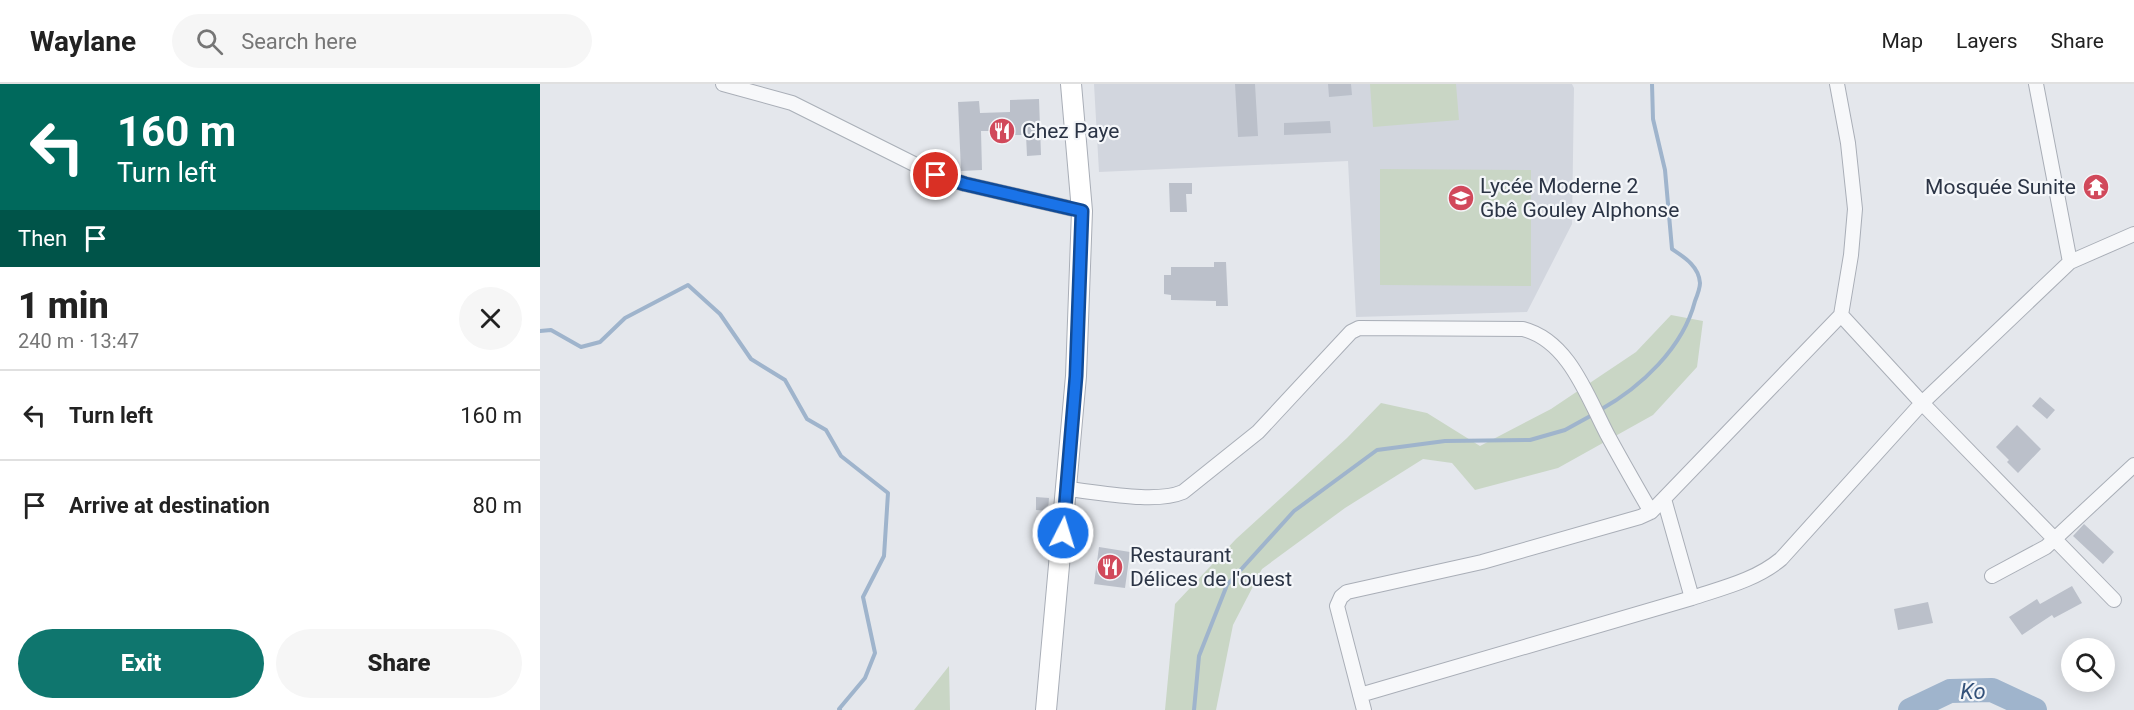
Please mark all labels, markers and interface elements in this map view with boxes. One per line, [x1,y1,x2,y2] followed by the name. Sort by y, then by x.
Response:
[172,14,592,68] search box
[30,25,136,58] text: Waylane
[193,25,226,58] icon: search
[241,29,357,54] text: Search here
[1881,29,1923,53] text: Map
[1956,29,2017,53] text: Layers
[2050,29,2104,53] text: Share
[117,107,236,156] text: 160 m
[18,108,96,186] icon: left
[987,116,1017,146] restaurant icon: Chez Paye
[1022,119,1119,143] place label: Chez Paye
[910,149,961,200] pin
[117,157,217,189] text: Turn left
[919,158,952,191] icon: arrive
[2081,172,2111,202] temple icon: Mosquée Sunite
[1480,174,1679,222] place label: Lycée Moderne 2 Gbê Gouley Alphonse
[1925,175,2076,199] place label: Mosquée Sunite
[1446,183,1476,213] school or university icon: Lycée Moderne 2 Gbê Gouley Alphonse
[79,222,112,255] icon: arrive
[18,226,67,251] text: Then
[18,285,109,327] text: 1 min
[459,287,522,350] button: close
[18,329,139,353] text: 240 m · 13:47
[18,399,51,432] icon: left
[69,403,153,428] text: Turn left
[460,403,522,428] text: 160 m
[18,489,51,522] icon: arrive
[69,493,270,518] text: Arrive at destination
[473,493,522,518] text: 80 m
[1031,501,1095,565] position arrow
[1130,543,1292,591] place label: Restaurant Délices de l'ouest
[1095,552,1125,582] restaurant icon: Restaurant Délices de l'ouest
[18,629,264,698] button: Exit
[276,629,522,698] button: Share
[2061,638,2115,692] map controls
[2061,638,2115,692] button: search
[1960,679,1986,704] water label: Ko

